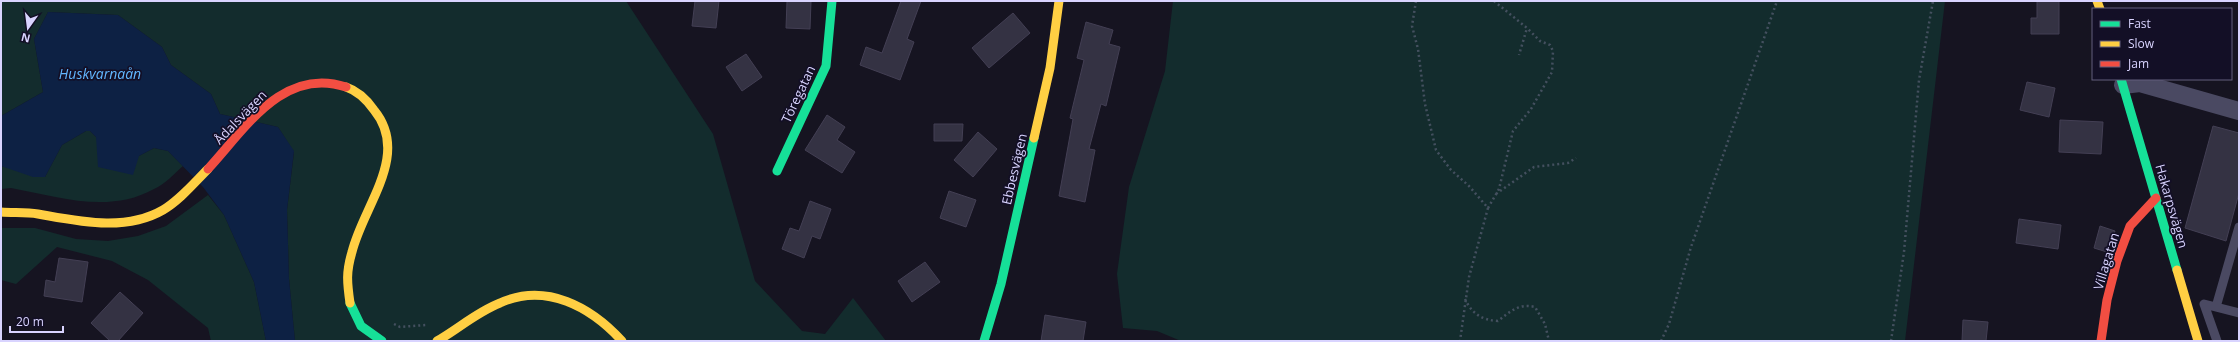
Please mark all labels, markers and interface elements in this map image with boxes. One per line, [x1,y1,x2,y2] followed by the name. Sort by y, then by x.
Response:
[8,8,48,48] north arrow
[2092,8,2232,80] legend
[2128,15,2151,32] text: Fast
[19,30,32,47] text: N
[2128,35,2155,52] text: Slow
[2127,55,2149,72] text: Jam
[777,62,819,126] street label: Töregatan
[59,64,141,83] water label: Huskvarnaån
[210,86,270,148] street label: Ådalsvägen
[997,132,1031,206] street label: Ebbesvägen
[2151,162,2193,250] street label: Hakarpsvägen
[2089,230,2123,292] street label: Villagatan
[10,308,63,334] scale bar
[16,313,44,330] text: 20 m

